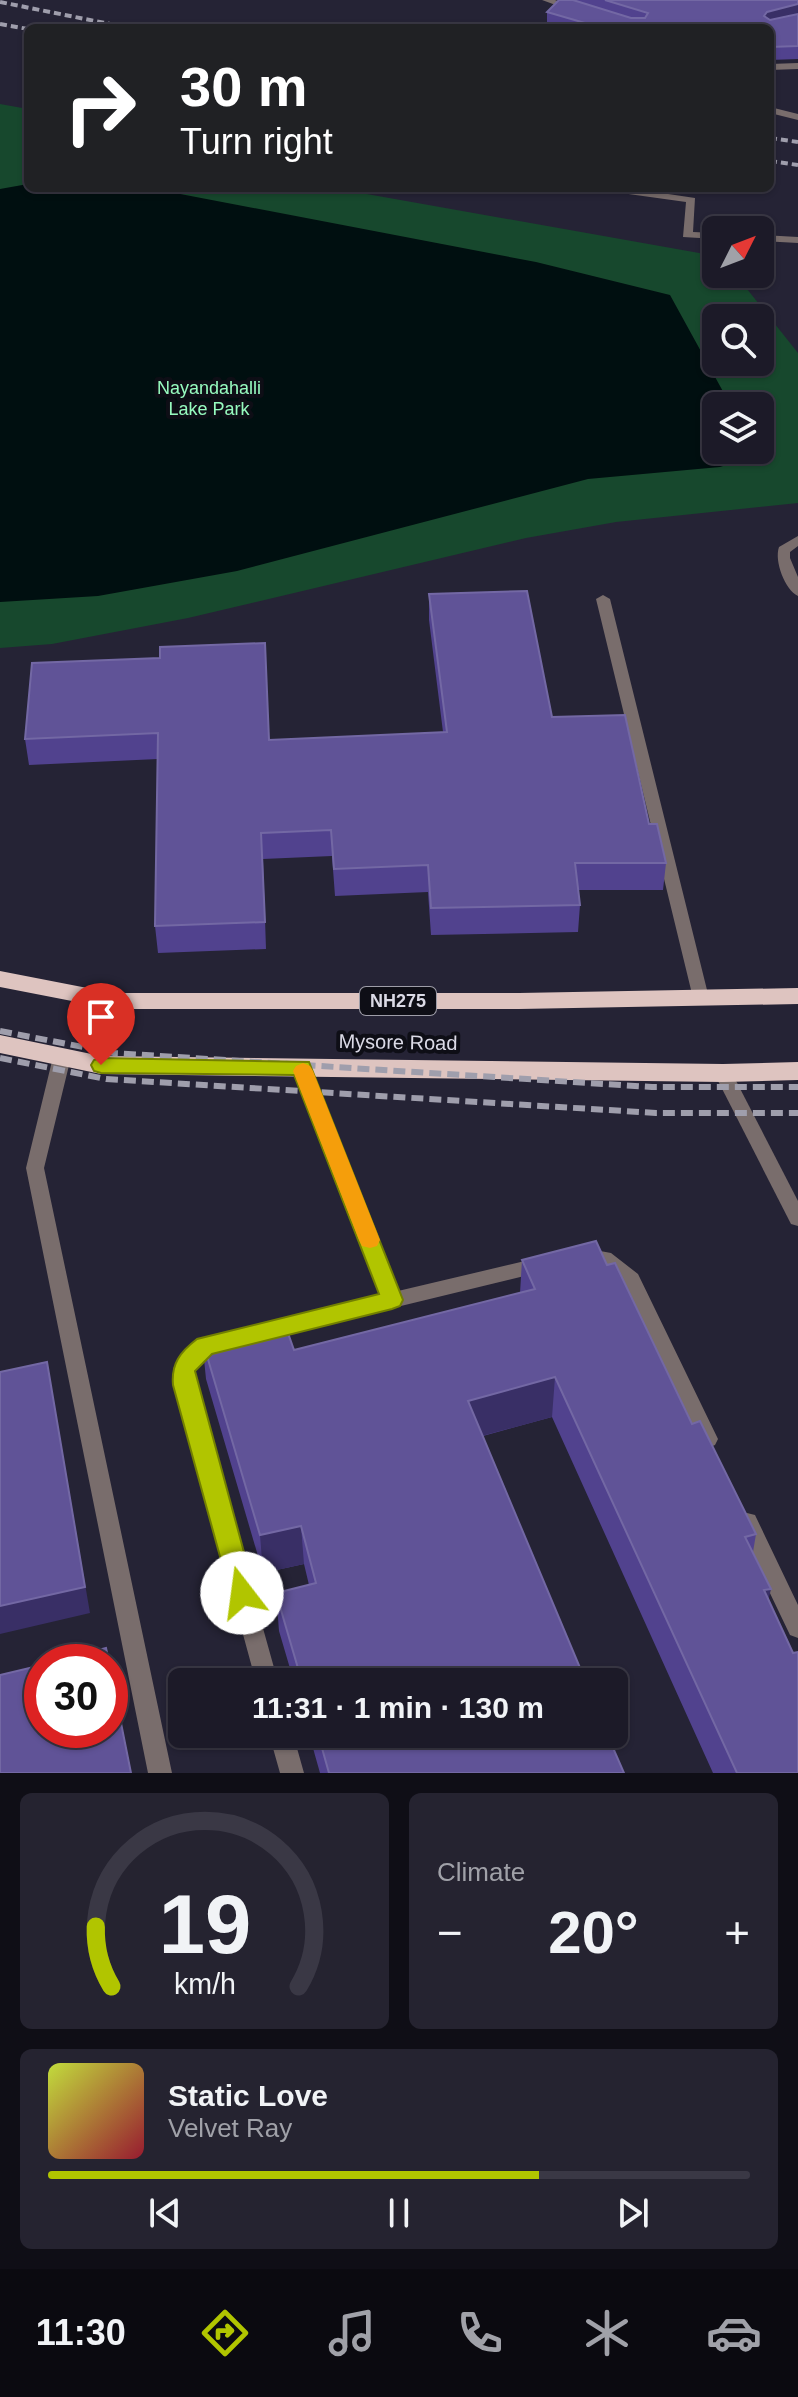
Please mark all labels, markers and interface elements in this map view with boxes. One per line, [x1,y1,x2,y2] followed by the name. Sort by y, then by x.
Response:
[180,55,308,118] text: 30 m
[48,56,152,160] icon: right
[180,121,333,162] text: Turn right
[702,216,774,288] north arrow
[702,216,774,464] map controls
[702,304,774,376] button: search
[157,378,261,419] park label: Nayandahalli Lake Park
[702,392,774,464] button: layers
[67,983,135,1065] pin
[360,987,436,1015] road number: NH275
[79,995,123,1039] icon: arrive
[338,1030,458,1054] street label: Mysore Road
[200,1551,284,1635] position arrow
[24,1644,128,1748] speed limit sign: 30
[252,1691,544,1724] text: 11:31 · 1 min · 130 m
[437,1857,525,1887] text: Climate
[158,1878,251,1971] text: 19
[548,1899,639,1966] text: 20°
[437,1908,463,1957] text: −
[724,1908,750,1957] text: +
[174,1968,235,2000] text: km/h
[168,2079,328,2112] text: Static Love
[168,2113,292,2143] text: Velvet Ray
[143,2191,187,2235] icon: previous
[377,2191,421,2235] icon: pause
[611,2191,655,2235] icon: next
[197,2305,253,2361] icon: directions
[324,2305,380,2361] icon: music
[452,2305,508,2361] icon: phone
[579,2305,635,2361] icon: climate
[706,2305,762,2361] icon: car
[36,2312,126,2353] text: 11:30

